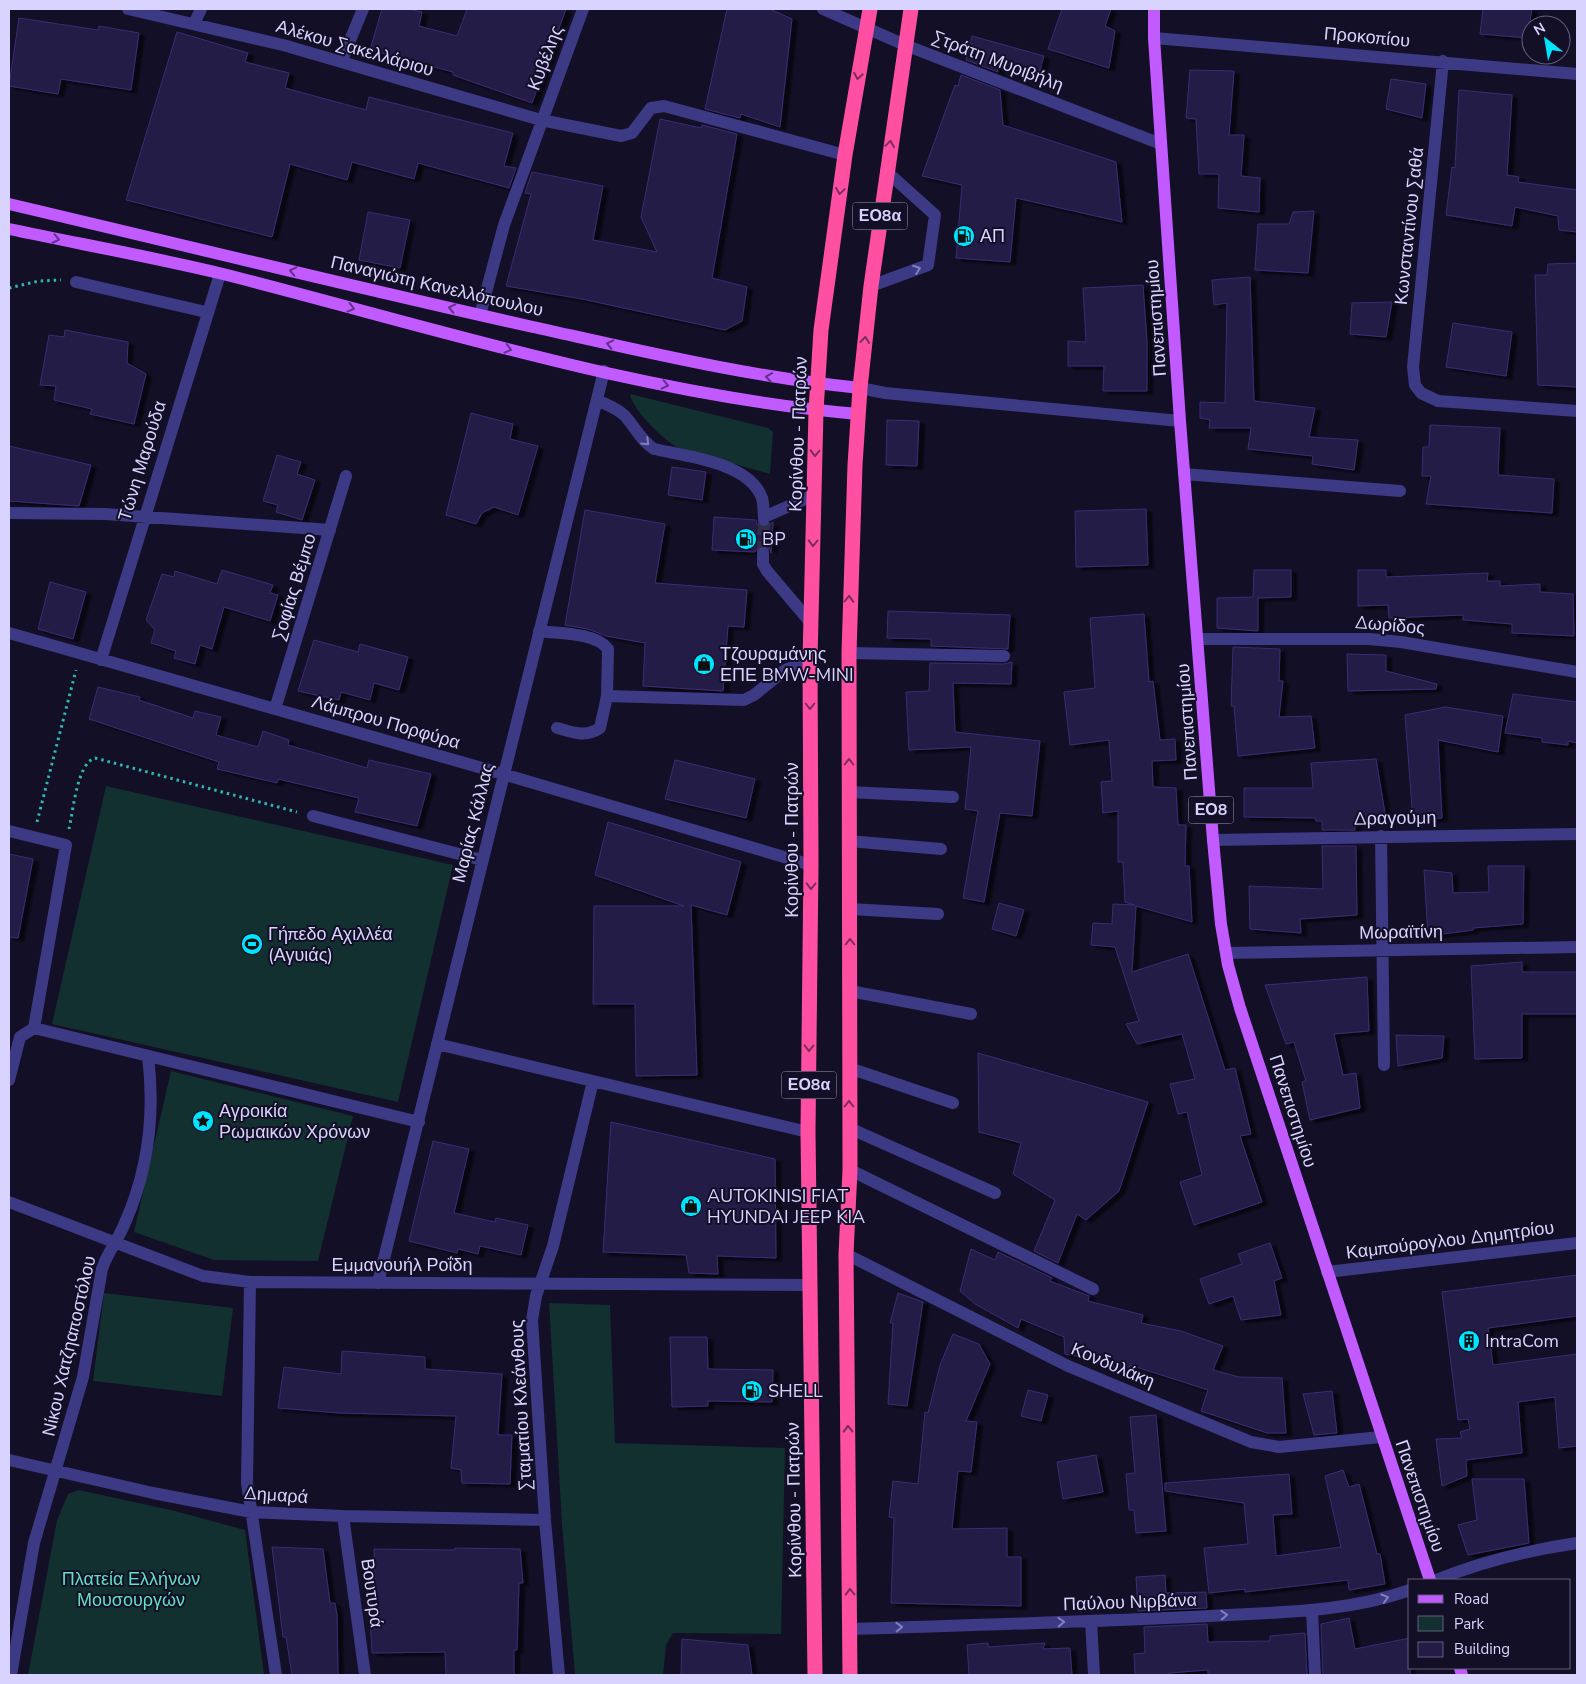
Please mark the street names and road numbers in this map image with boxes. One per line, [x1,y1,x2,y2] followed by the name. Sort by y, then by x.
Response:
[273,14,437,82] street label: Αλέκου Σακελλάριου
[1323,21,1411,53] street label: Προκοπίου
[522,22,568,94] street label: Κυβέλης
[929,25,1067,97] street label: Στράτη Μυριβήλη
[1389,146,1429,306] street label: Κωνσταντίνου Σαθά
[852,202,908,230] road number: ΕΟ8α
[328,250,546,322] street label: Παναγιώτη Κανελλόπουλου
[1140,259,1172,377] street label: Πανεπιστημίου
[783,356,813,512] street label: Κορίνθου - Πατρών
[112,398,172,524] street label: Τώνη Μαρούδα
[266,530,322,644] street label: Σοφίας Βέμπο
[1354,610,1426,640] street label: Δωρίδος
[1171,663,1203,781] street label: Πανεπιστημίου
[309,689,463,755] street label: Λάμπρου Πορφύρα
[447,760,500,885] street label: Μαρίας Κάλλας
[780,762,804,918] street label: Κορίνθου - Πατρών
[1188,796,1234,824] road number: ΕΟ8
[1353,805,1437,831] street label: Δραγούμη
[1359,919,1443,945] street label: Μωραϊτίνη
[1263,1052,1323,1170] street label: Πανεπιστημίου
[782,1072,836,1098] road number: ΕΟ8α
[1345,1215,1555,1265] street label: Καμπούρογλου Δημητρίου
[37,1253,101,1439] street label: Νίκου Χατζηαποστόλου
[331,1253,473,1277] street label: Εμμανουήλ Ροΐδη
[505,1319,537,1491] street label: Σταματίου Κλεάνθους
[1067,1337,1159,1393] street label: Κονδυλάκη
[781,1422,807,1578] street label: Κορίνθου - Πατρών
[1390,1437,1450,1555] street label: Πανεπιστημίου
[243,1481,309,1509] street label: Δημαρά
[355,1557,389,1629] street label: Βουτυρά
[1063,1588,1197,1616] street label: Παύλου Νιρβάνα

